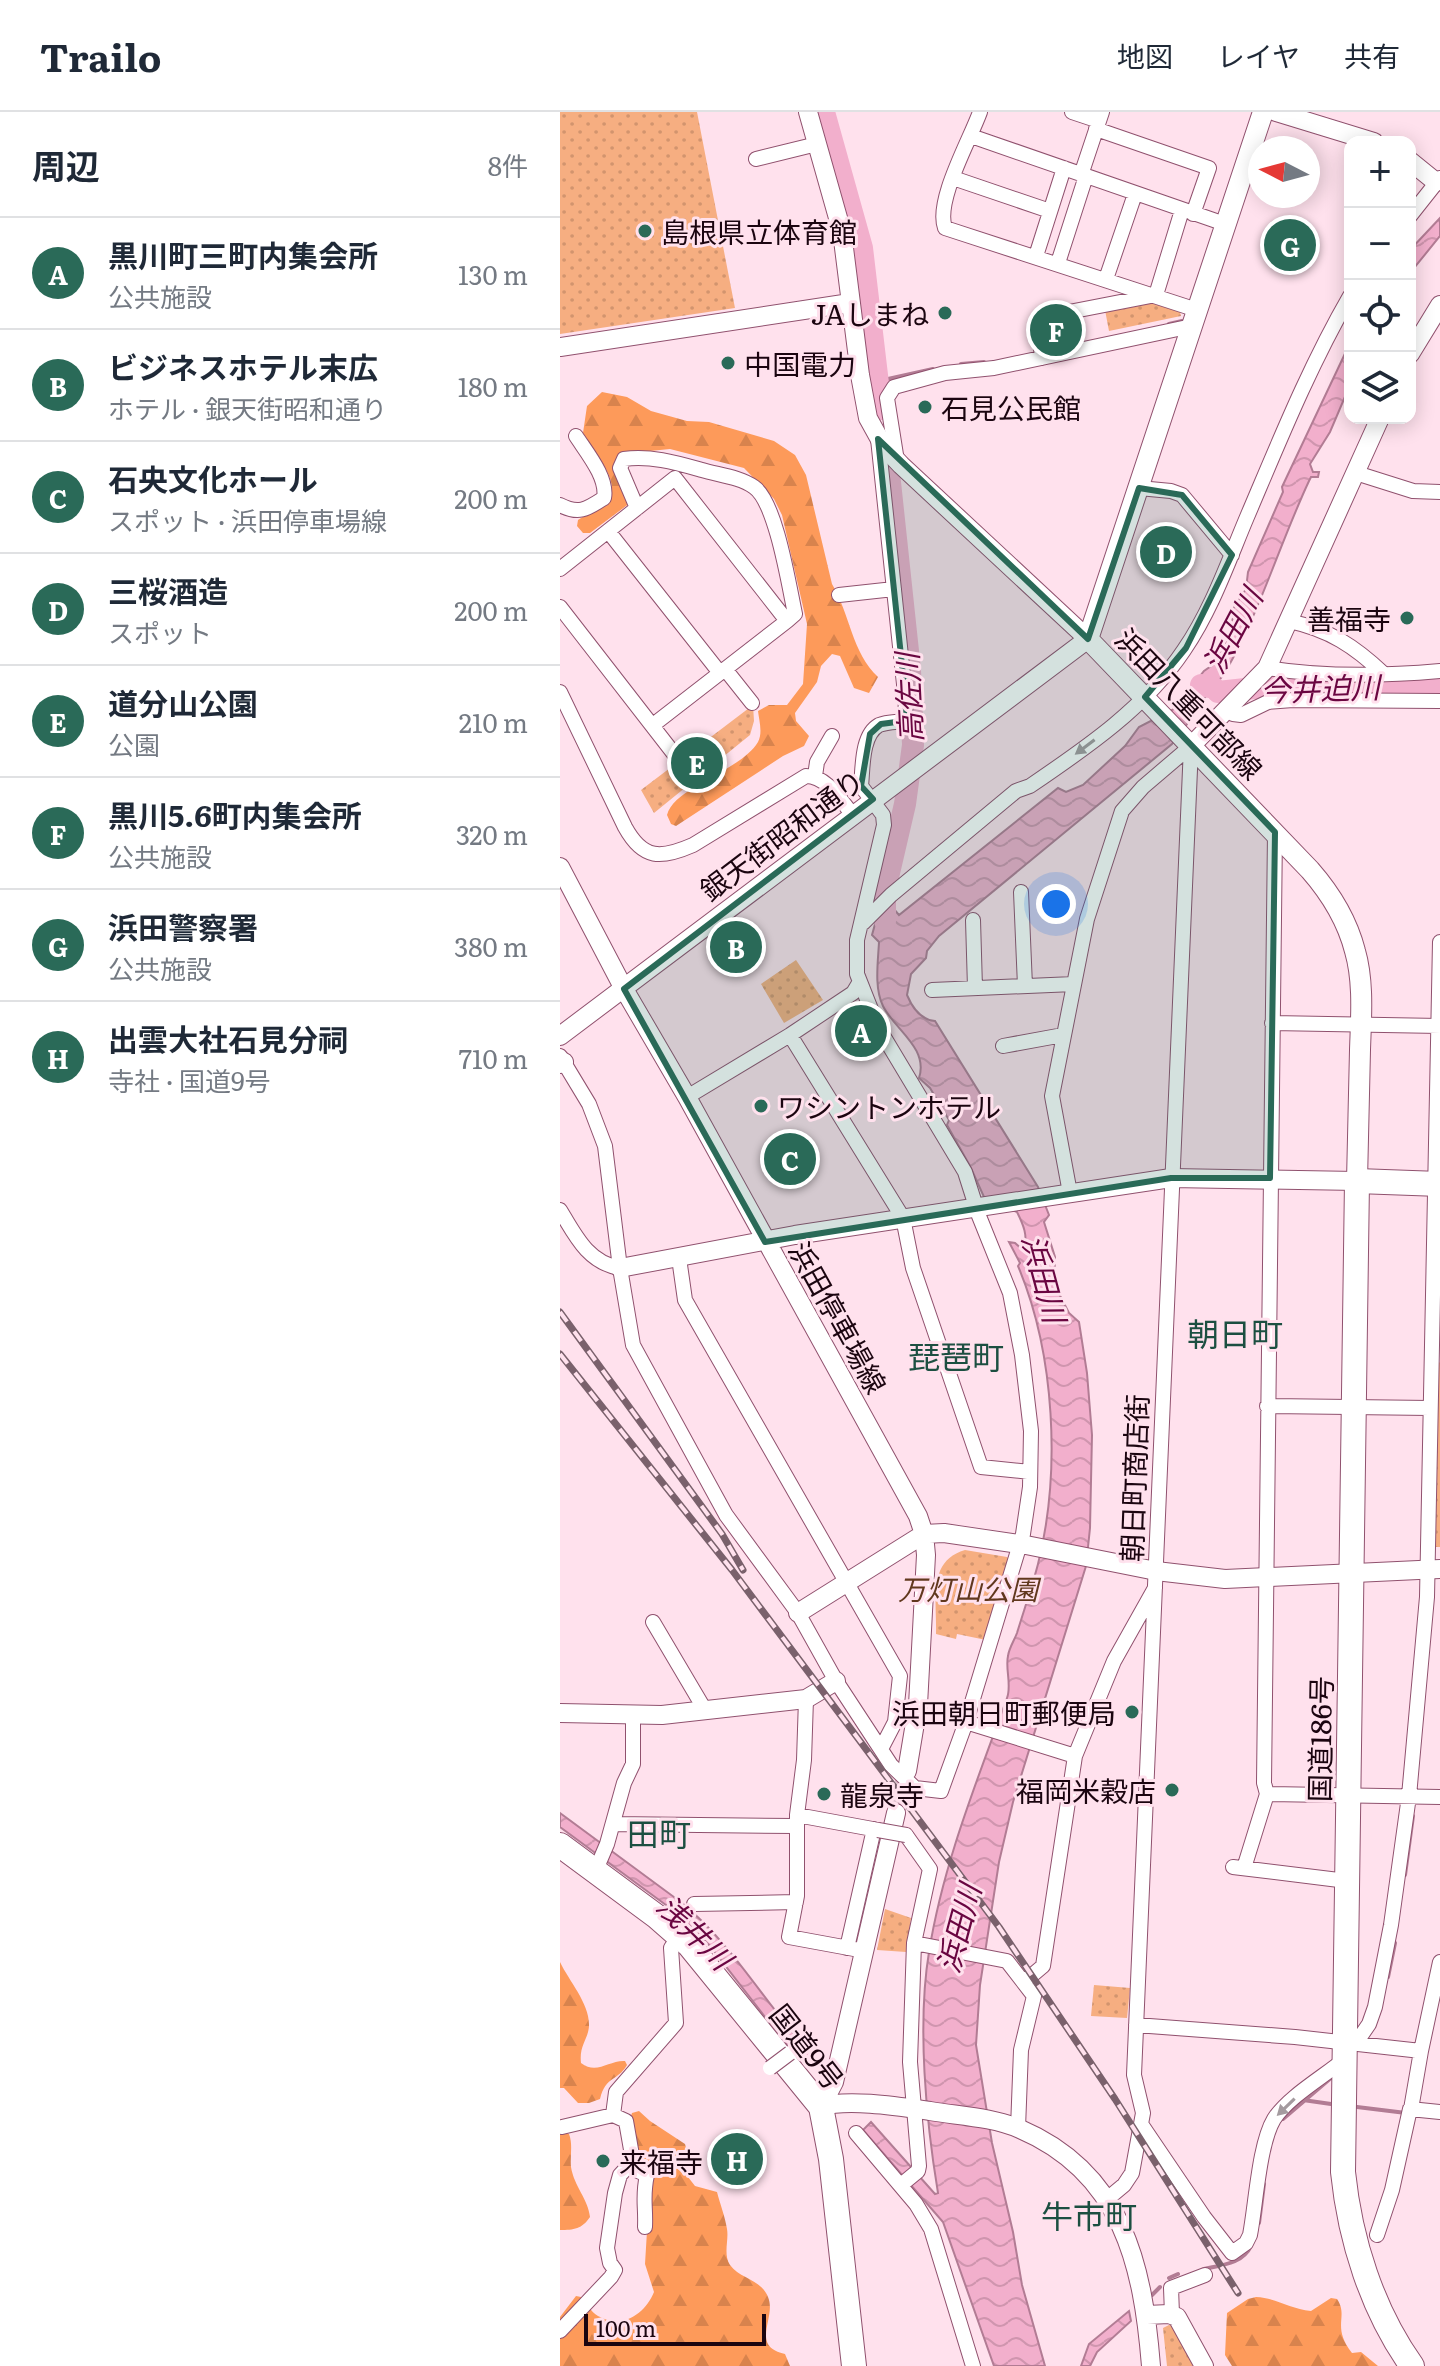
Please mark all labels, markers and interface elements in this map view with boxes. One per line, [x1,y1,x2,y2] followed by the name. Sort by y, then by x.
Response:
[40,27,161,84] text: Trailo
[1117,34,1173,76] text: 地図
[1217,34,1300,76] text: レイヤ
[1344,34,1400,76] text: 共有
[1248,136,1320,208] north arrow
[1344,136,1416,424] map controls
[1344,136,1416,208] button: +
[32,139,100,189] text: 周辺
[488,145,528,184] text: 8件
[1344,208,1416,280] button: −
[661,210,857,252] place label: 島根県立体育館
[1264,215,1316,275] pin: G
[636,222,654,240] marker: 島根県立体育館
[108,232,378,276] text: 黒川町三町内集会所
[48,254,68,293] text: A
[458,254,528,293] text: 130 m
[108,276,212,315] text: 公共施設
[1344,280,1416,352] button: locate
[811,292,929,334] place label: JAしまね
[1030,300,1082,360] pin: F
[936,304,954,322] marker: JAしまね
[744,342,856,384] place label: 中国電力
[108,344,378,388] text: ビジネスホテル末広
[1344,352,1416,424] button: layers
[719,354,737,372] marker: 中国電力
[49,366,67,405] text: B
[458,366,528,405] text: 180 m
[941,386,1081,428] place label: 石見公民館
[108,388,387,427] text: ホテル · 銀天街昭和通り
[916,398,934,416] marker: 石見公民館
[108,456,318,500] text: 石央文化ホール
[49,478,67,517] text: C
[454,478,528,517] text: 200 m
[108,500,387,539] text: スポット · 浜田停車場線
[1140,522,1192,582] pin: D
[108,568,228,612] text: 三桜酒造
[1190,577,1273,680] water label: 浜田川
[48,590,68,629] text: D
[454,590,528,629] text: 200 m
[1307,597,1391,639] place label: 善福寺
[1398,609,1416,627] marker: 善福寺
[108,612,212,651] text: スポット
[1107,618,1273,788] street label: 浜田八重可部線
[883,649,931,744] water label: 高佐川
[1259,663,1384,711] water label: 今井迫川
[108,680,258,724] text: 道分山公園
[49,702,67,741] text: E
[459,702,528,741] text: 210 m
[108,724,160,763] text: 公園
[671,733,723,793] pin: E
[1075,739,1095,755] one-way arrow
[690,758,872,910] street label: 銀天街昭和通り
[108,792,362,836] text: 黒川5.6町内集会所
[50,814,66,853] text: F
[456,814,528,853] text: 320 m
[108,836,212,875] text: 公共施設
[1036,884,1076,924] your location
[108,904,258,948] text: 浜田警察署
[710,917,762,977] pin: B
[48,926,68,965] text: G
[454,926,528,965] text: 380 m
[108,948,212,987] text: 公共施設
[835,1001,887,1061] pin: A
[108,1016,348,1060] text: 出雲大社石見分祠
[47,1038,69,1077] text: H
[459,1038,528,1077] text: 710 m
[108,1060,271,1099] text: 寺社 · 国道9号
[777,1085,1001,1127] place label: ワシントンホテル
[752,1097,770,1115] marker: ワシントンホテル
[764,1129,816,1189] pin: C
[1013,1229,1080,1330] water label: 浜田川
[780,1233,898,1401] street label: 浜田停車場線
[1187,1308,1283,1356] district label: 朝日町
[908,1331,1004,1379] district label: 琵琶町
[1109,1393,1157,1563] street label: 朝日町商店街
[898,1567,1042,1609] park label: 万灯山公園
[1297,1676,1341,1802] street label: 国道186号
[892,1691,1116,1733] place label: 浜田朝日町郵便局
[1123,1703,1141,1721] marker: 浜田朝日町郵便局
[1016,1769,1156,1811] place label: 福岡米穀店
[840,1773,924,1815] place label: 龍泉寺
[1163,1781,1181,1799] marker: 福岡米穀店
[815,1785,833,1803] marker: 龍泉寺
[627,1808,691,1856] district label: 田町
[924,1876,991,1977] water label: 浜田川
[649,1884,745,1980] water label: 浅井川
[761,1994,855,2098] street label: 国道9号
[1277,2098,1296,2116] one-way arrow
[711,2129,763,2189] pin: H
[619,2140,703,2182] place label: 来福寺
[594,2152,612,2170] marker: 来福寺
[1041,2190,1137,2238] district label: 牛市町
[584,2310,766,2346] scale bar
[596,2311,656,2344] text: 100 m

